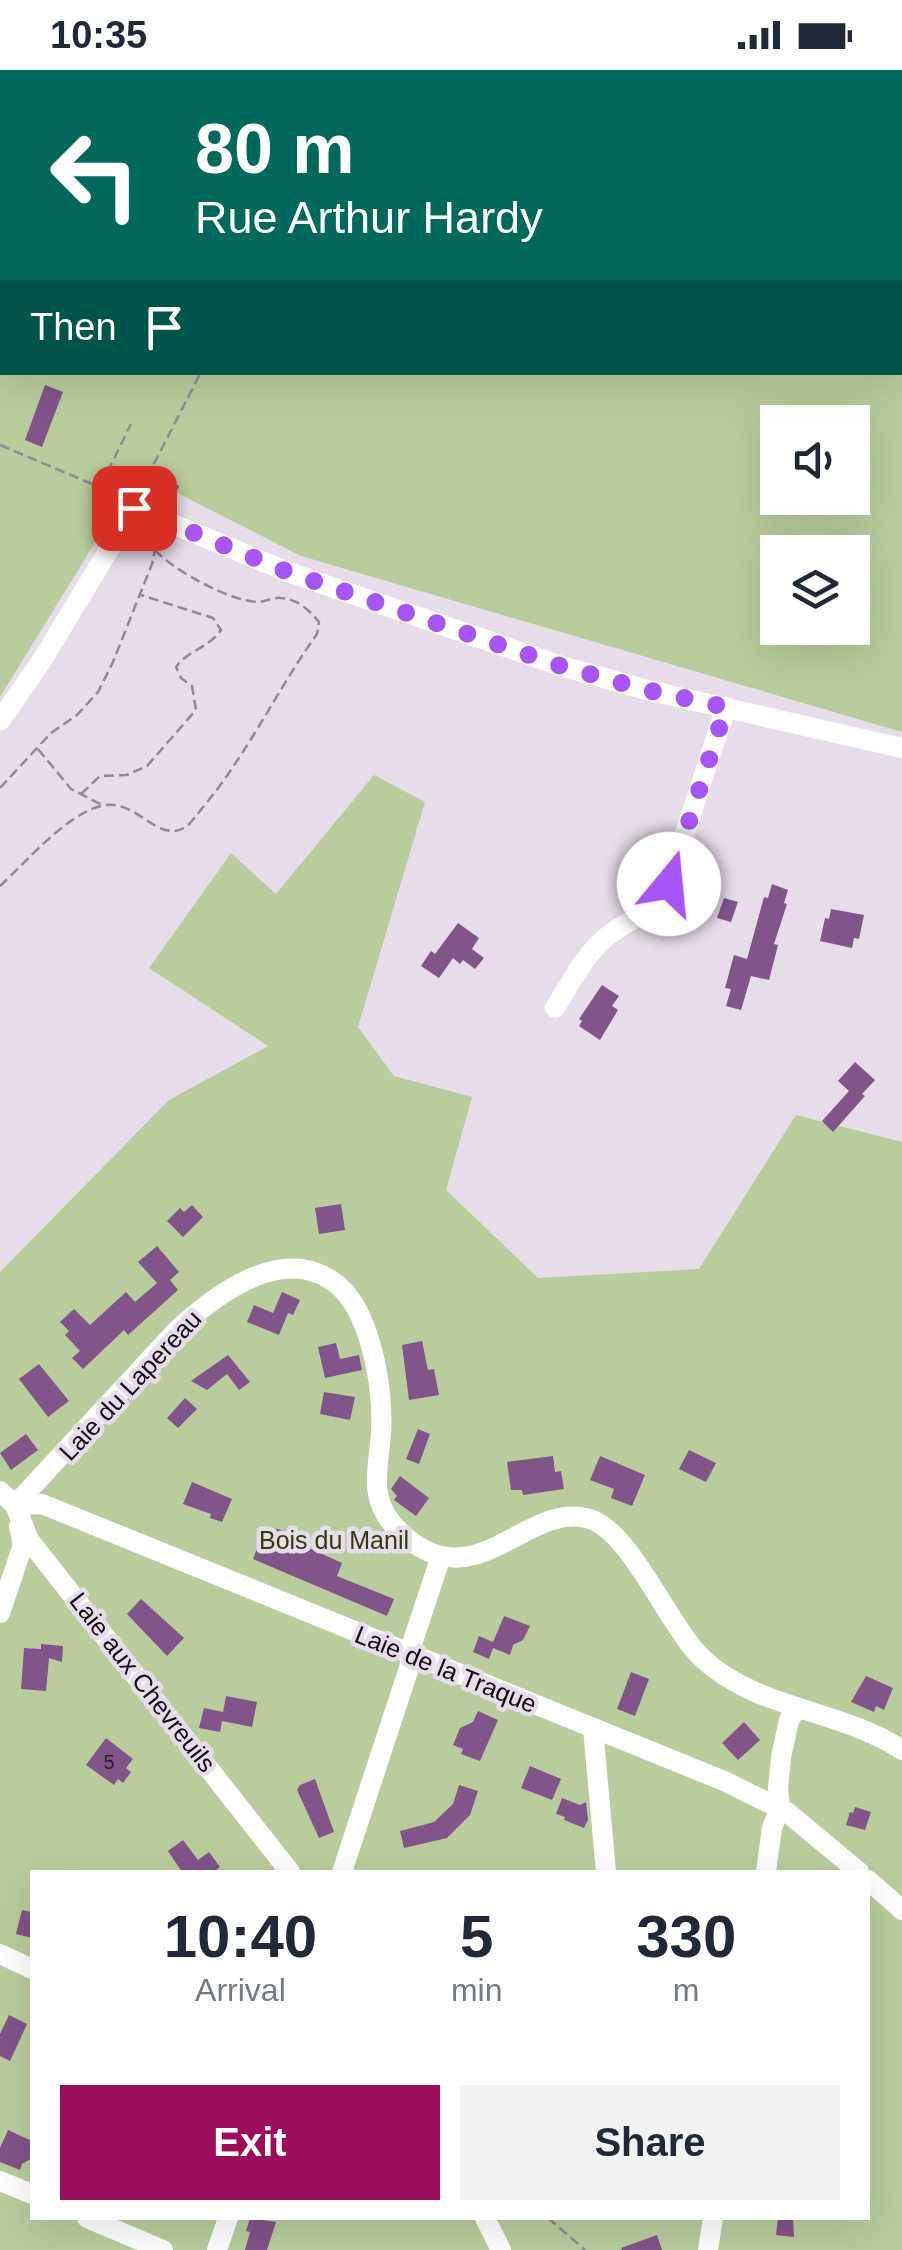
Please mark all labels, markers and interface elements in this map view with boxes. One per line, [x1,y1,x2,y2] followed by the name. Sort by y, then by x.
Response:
[50,14,147,56] text: 10:35
[30,110,160,240] icon: left
[195,110,355,188] text: 80 m
[195,192,543,243] text: Rue Arthur Hardy
[137,300,192,355] icon: arrive
[30,306,117,348] text: Then
[760,405,870,645] map controls
[760,405,870,515] button: sound
[92,466,177,551] pin
[107,481,162,536] icon: arrive
[760,535,870,645] button: layers
[617,832,721,936] position arrow
[53,1304,207,1466] street label: Laie du Lapereau
[259,1526,409,1554] park label: Bois du Manil
[64,1587,222,1777] street label: Laie aux Chevreuils
[351,1620,541,1718] street label: Laie de la Traque
[103,1751,115,1773] house number: 5
[164,1903,317,1970] text: 10:40
[460,1903,493,1970] text: 5
[636,1903,736,1970] text: 330
[195,1972,286,2008] text: Arrival
[451,1972,502,2008] text: min
[673,1972,700,2008] text: m
[60,2085,440,2200] button: Exit
[460,2085,840,2200] button: Share

